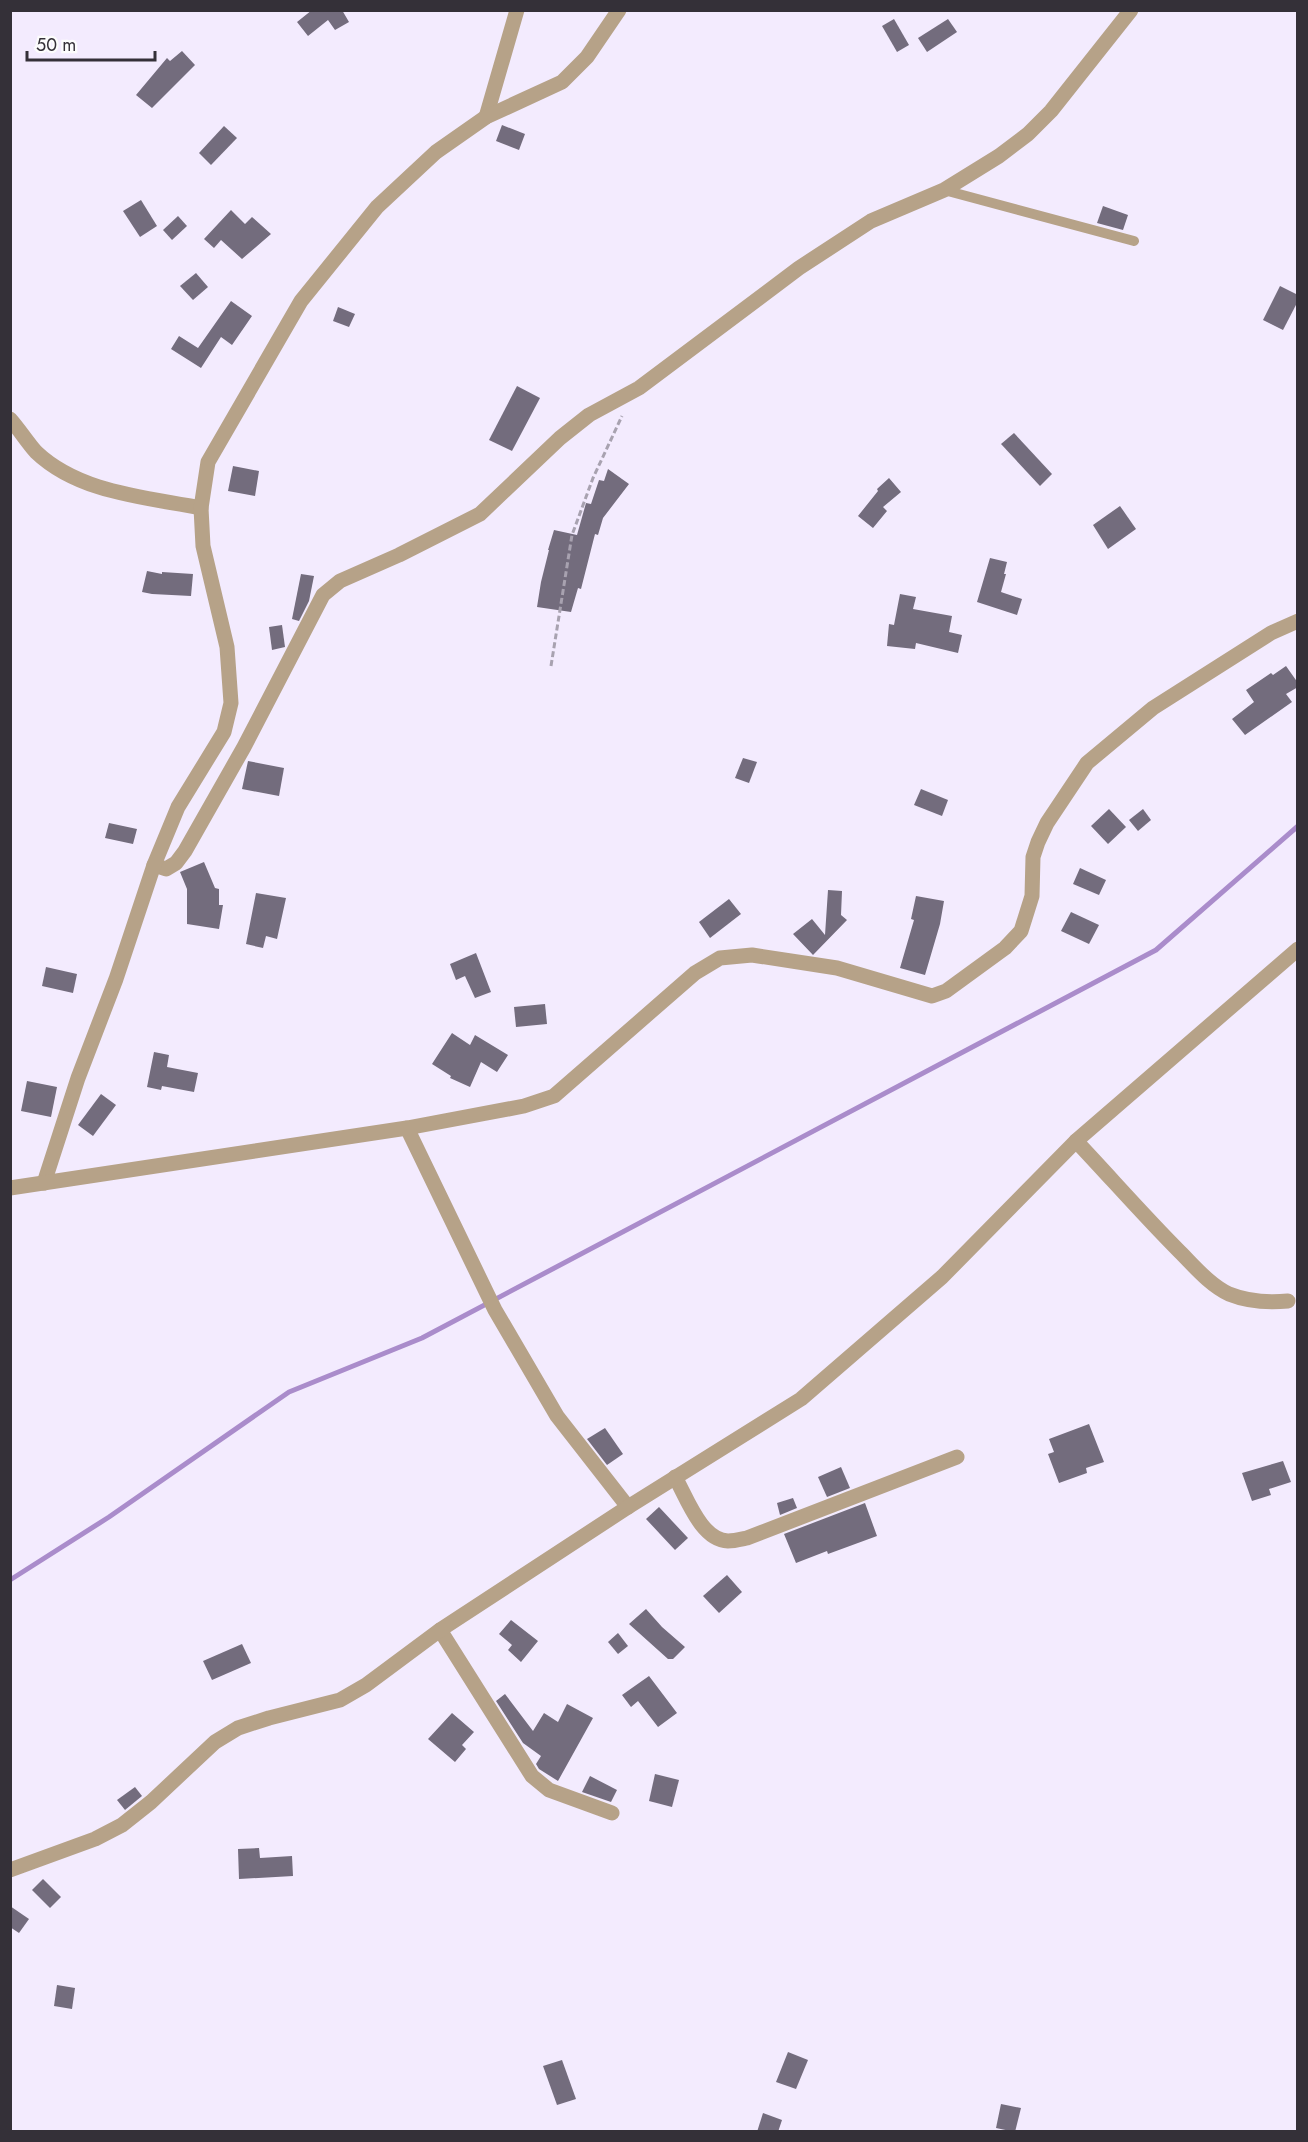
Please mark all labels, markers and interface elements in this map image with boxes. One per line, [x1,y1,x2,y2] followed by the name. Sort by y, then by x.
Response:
[27,24,154,62] scale bar
[36,32,76,58] text: 50 m

